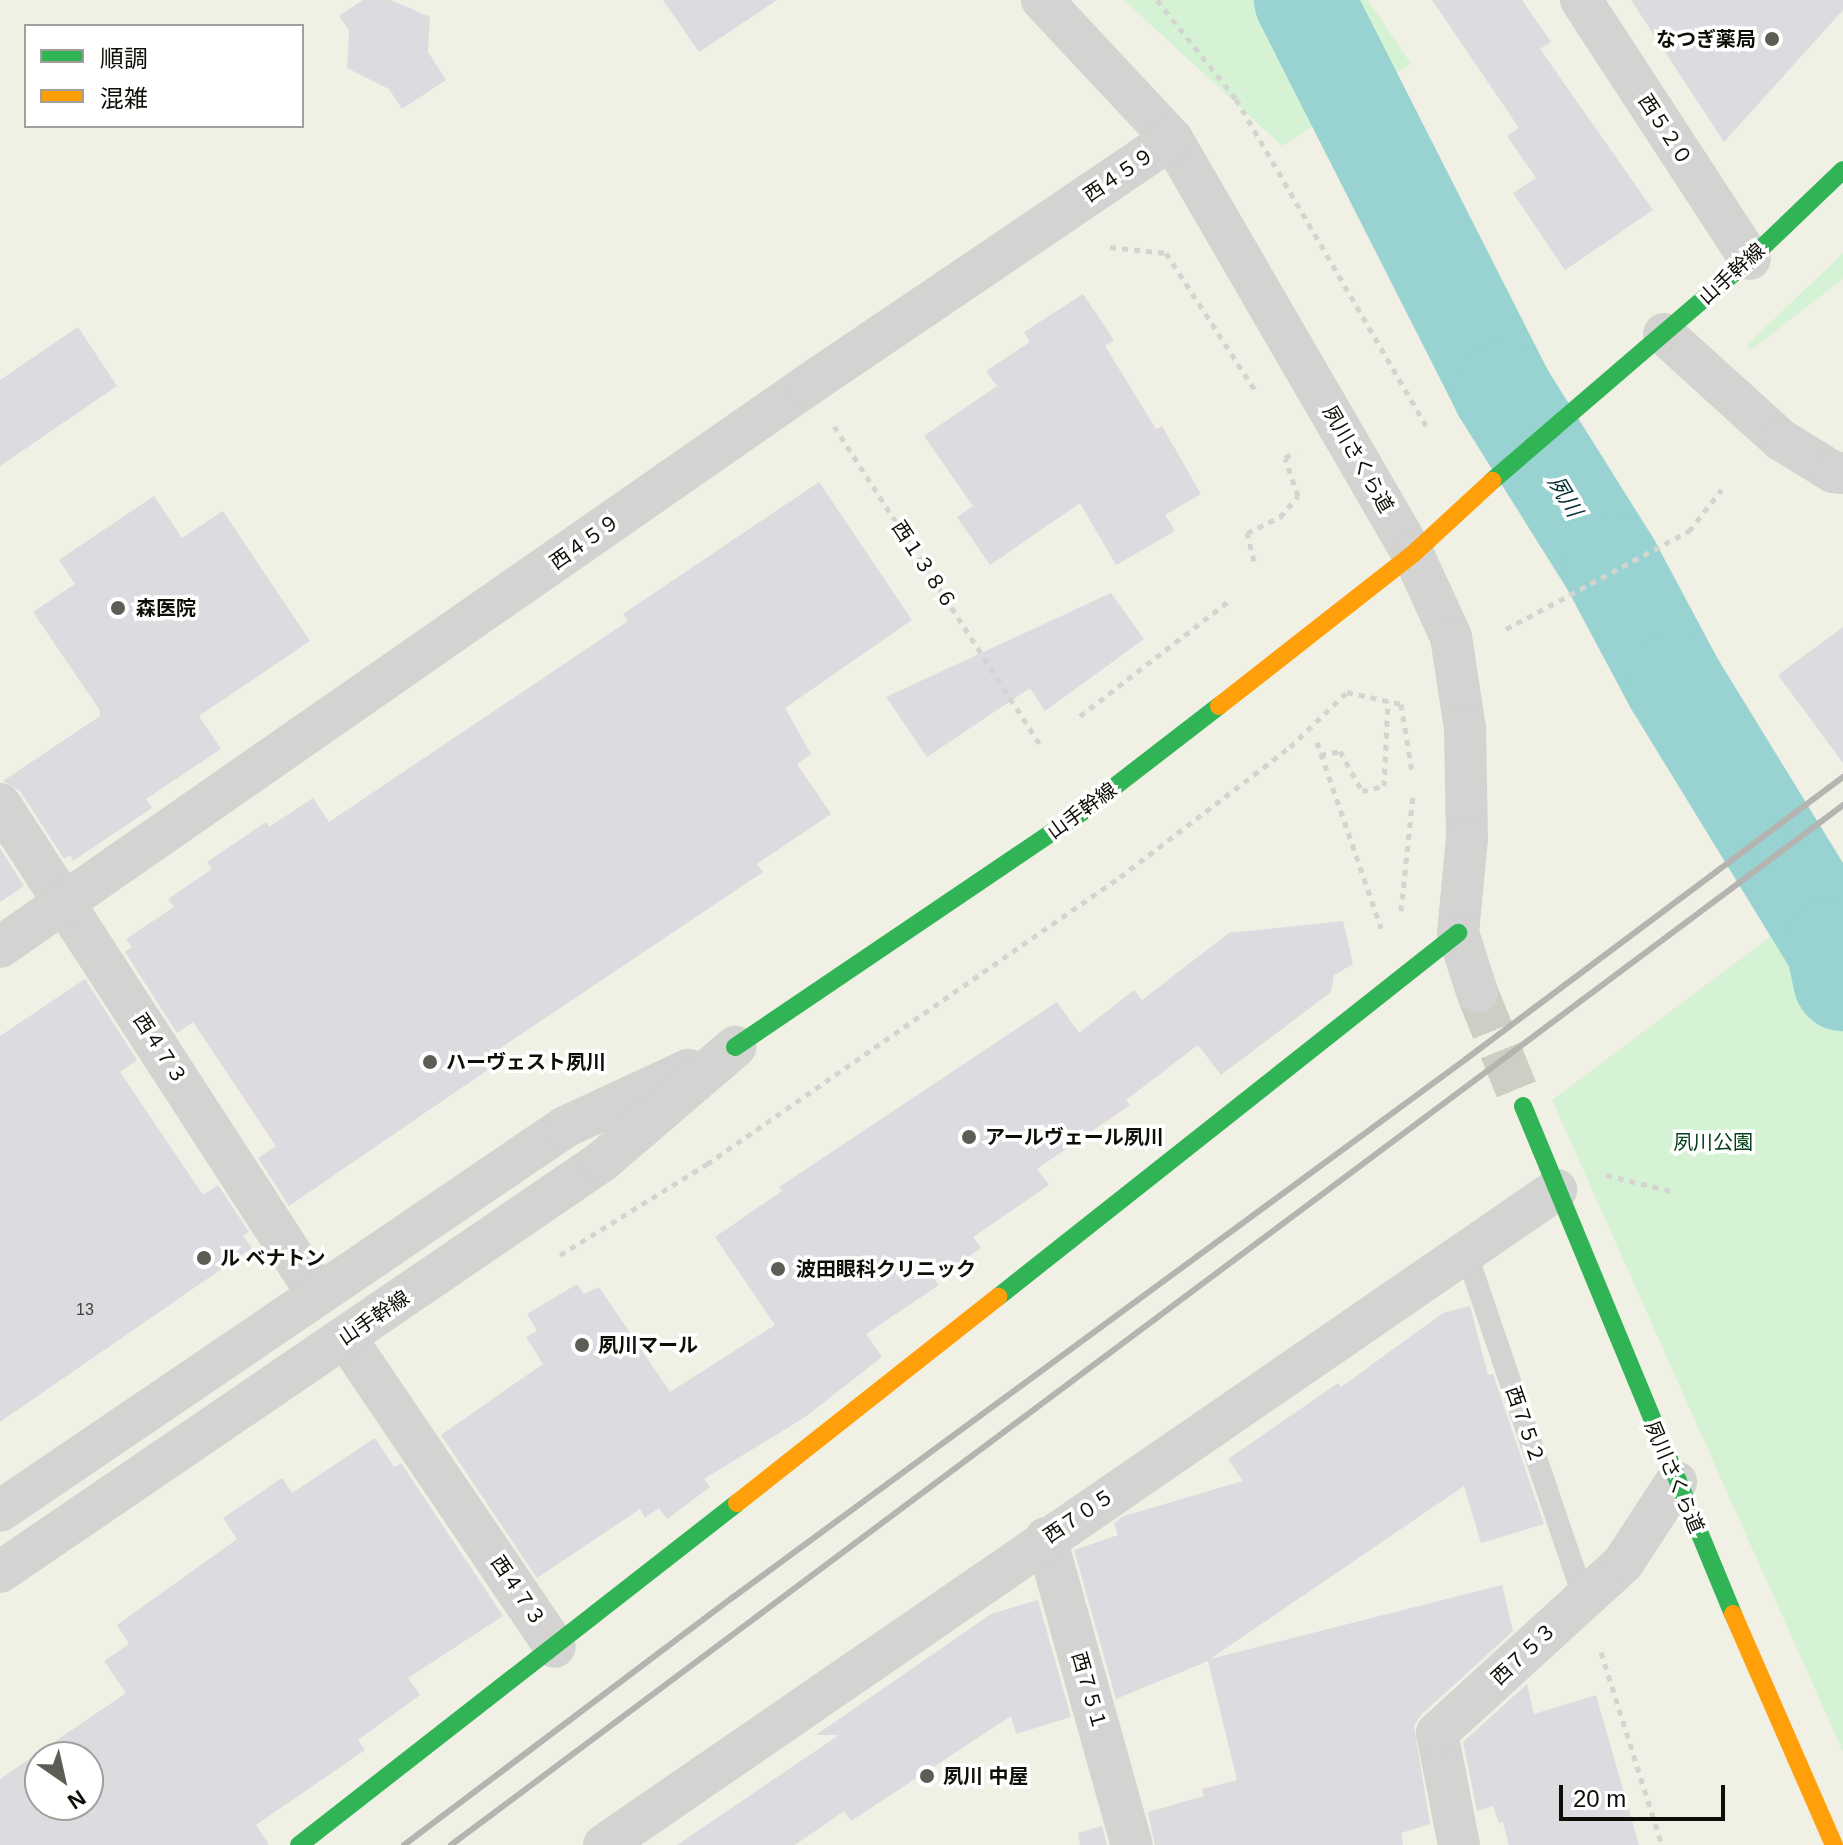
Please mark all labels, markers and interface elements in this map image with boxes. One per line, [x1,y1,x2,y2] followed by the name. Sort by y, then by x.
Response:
[24,24,304,128] legend
[1656,27,1756,51] place label: なつぎ薬局
[1763,30,1781,48] marker: なつぎ薬局
[100,45,148,72] text: 順調
[100,85,148,112] text: 混雑
[1633,90,1697,170] street label: 西５２０
[1079,143,1159,207] street label: 西４５９
[1694,238,1770,310] street label: 山手幹線
[1318,401,1398,517] street label: 夙川さくら道
[1542,470,1588,522] water label: 夙川
[545,509,625,575] street label: 西４５９
[887,517,961,613] street label: 西１３８６
[136,596,196,620] place label: 森医院
[107,597,129,619] marker: 森医院
[1043,778,1121,844] street label: 山手幹線
[128,1009,192,1089] street label: 西４７３
[446,1050,606,1074] place label: ハーヴェスト夙川
[421,1053,439,1071] marker: ハーヴェスト夙川
[985,1125,1164,1149] place label: アールヴェール夙川
[960,1128,978,1146] marker: アールヴェール夙川
[1673,1130,1753,1154] park label: 夙川公園
[220,1246,326,1270] place label: ル ベナトン
[195,1249,213,1267] marker: ル ベナトン
[796,1257,976,1281] place label: 波田眼科クリニック
[767,1258,789,1280] marker: 波田眼科クリニック
[334,1286,414,1350] street label: 山手幹線
[76,1300,94,1320] house number: 13
[598,1333,698,1357] place label: 夙川マール
[573,1336,591,1354] marker: 夙川マール
[1501,1383,1549,1467] street label: 西７５２
[1640,1417,1708,1537] street label: 夙川さくら道
[1039,1484,1119,1548] street label: 西７０５
[486,1551,550,1631] street label: 西４７３
[1487,1618,1561,1690] street label: 西７５３
[1066,1649,1112,1733] street label: 西７５１
[24,1741,104,1821] north arrow
[943,1764,1029,1788] place label: 夙川 中屋
[918,1767,936,1785] marker: 夙川 中屋
[1563,1769,1729,1819] scale bar
[63,1785,90,1814] text: N
[1573,1785,1626,1812] text: 20 m

